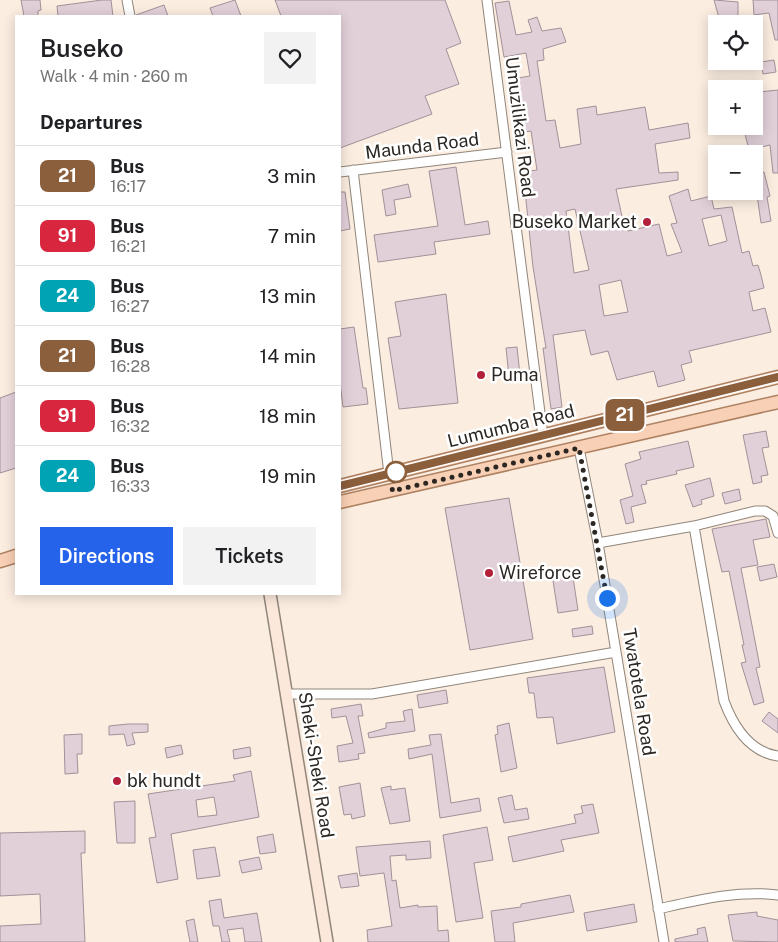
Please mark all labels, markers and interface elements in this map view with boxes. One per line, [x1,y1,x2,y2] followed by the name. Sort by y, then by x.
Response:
[708,15,763,200] map controls
[708,15,763,70] button: locate
[264,32,316,84] button: heart
[40,34,123,62] text: Buseko
[501,55,540,199] street label: Umuzilikazi Road
[40,67,188,86] text: Walk · 4 min · 260 m
[708,80,763,135] button: +
[40,111,143,133] text: Departures
[364,128,480,163] street label: Maunda Road
[708,145,763,200] button: −
[110,155,144,177] text: Bus
[58,165,77,186] text: 21
[267,165,316,187] text: 3 min
[110,177,146,196] text: 16:17
[512,211,637,232] place label: Buseko Market
[110,215,144,237] text: Bus
[641,216,653,228] marker: Buseko Market
[58,225,77,246] text: 91
[268,225,316,247] text: 7 min
[110,237,146,256] text: 16:21
[110,275,144,297] text: Bus
[56,285,79,306] text: 24
[259,285,316,307] text: 13 min
[110,297,150,316] text: 16:27
[110,335,144,357] text: Bus
[58,345,77,366] text: 21
[259,345,316,367] text: 14 min
[110,357,150,376] text: 16:28
[491,364,538,385] place label: Puma
[475,369,487,381] marker: Puma
[110,395,144,417] text: Bus
[602,399,648,431] line badge: 21
[445,400,577,451] street label: Lumumba Road
[615,404,635,425] text: 21
[58,405,77,426] text: 91
[259,405,316,427] text: 18 min
[110,417,150,436] text: 16:32
[110,455,144,477] text: Bus
[385,461,407,483] unlabelled marker
[56,465,79,486] text: 24
[260,465,316,487] text: 19 min
[110,477,150,496] text: 16:33
[40,527,173,585] button: Directions
[183,527,316,585] button: Tickets
[499,562,581,583] place label: Wireforce
[483,567,495,579] marker: Wireforce
[595,586,620,611] your location
[619,627,660,757] street label: Twatotela Road
[295,690,338,840] street label: Sheki-Sheki Road
[127,770,201,791] place label: bk hundt
[111,775,123,787] marker: bk hundt

